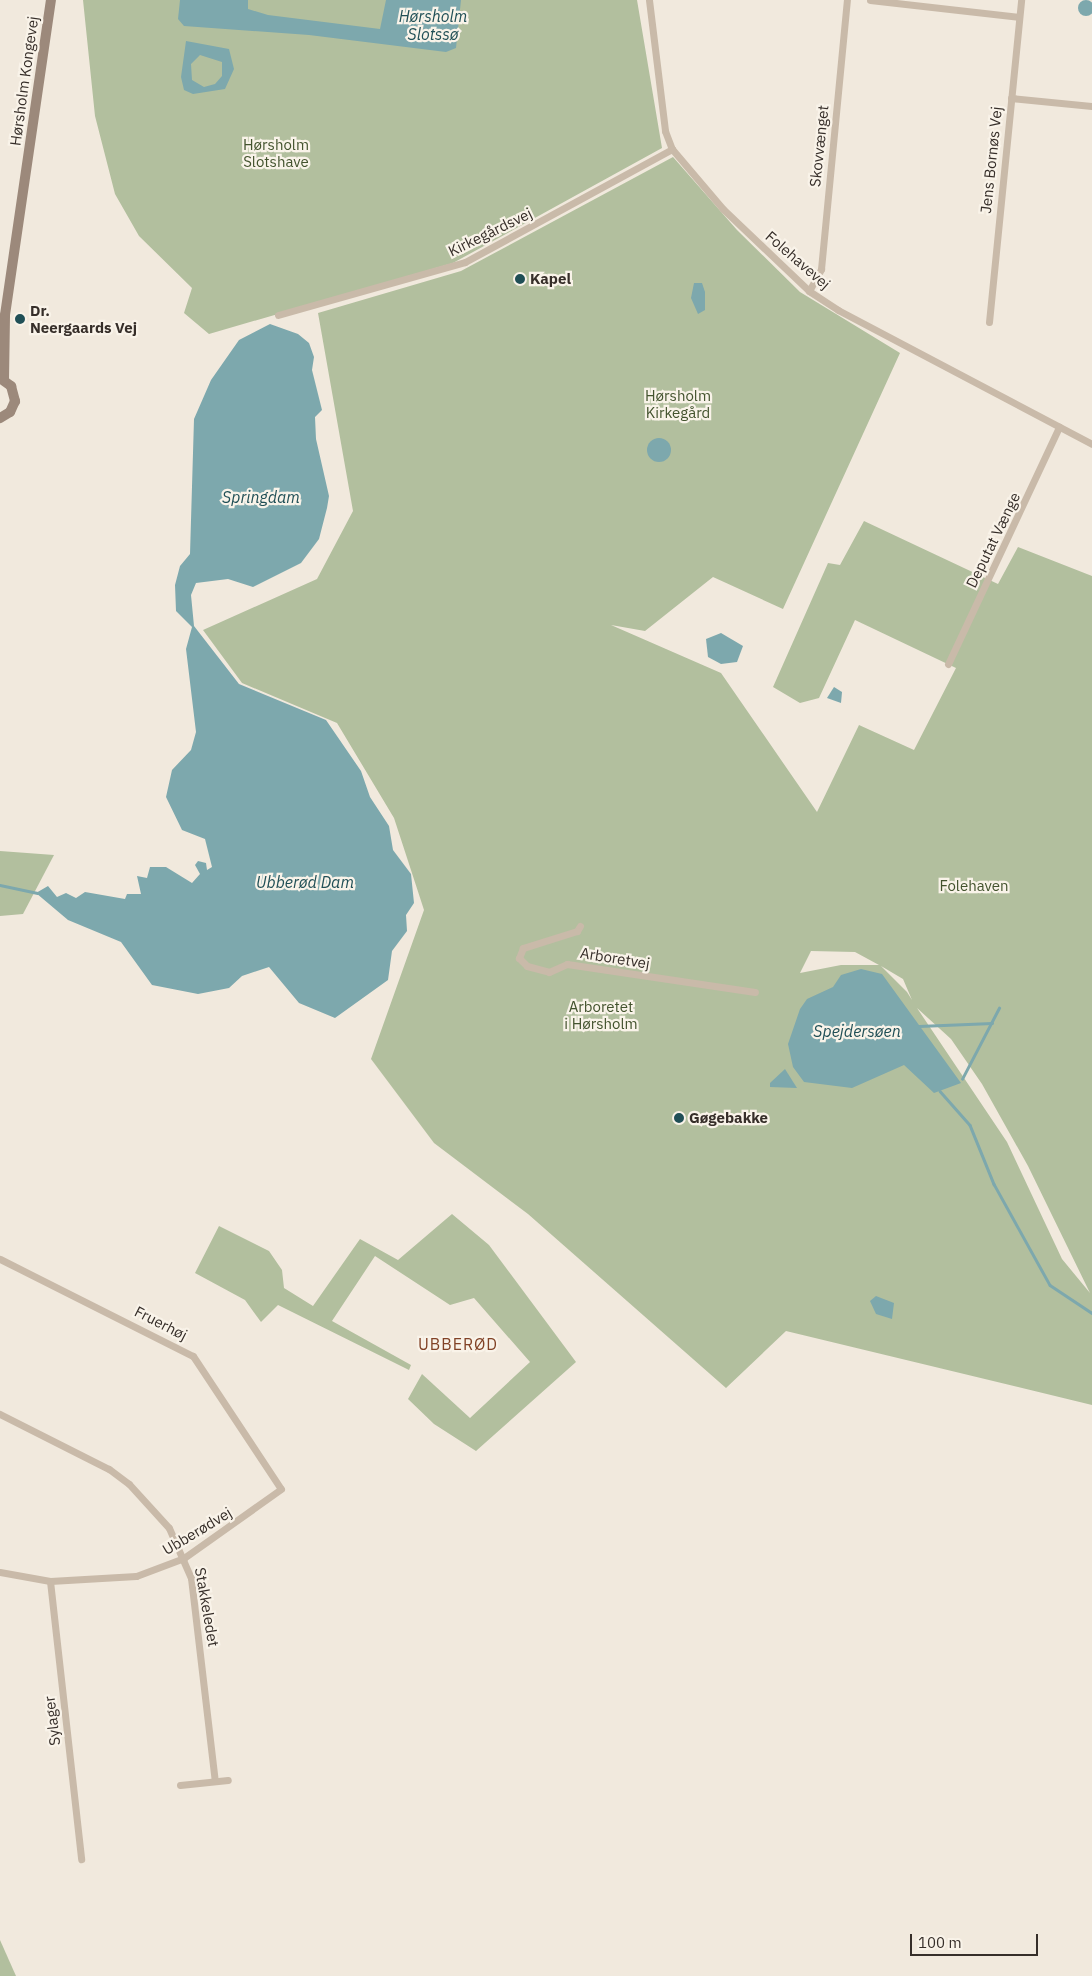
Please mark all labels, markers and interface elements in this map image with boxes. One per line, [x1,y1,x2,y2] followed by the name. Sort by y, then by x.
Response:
[399,6,467,44] water label: Hørsholm Slotssø
[6,15,42,147] street label: Hørsholm Kongevej
[806,104,832,188] street label: Skovvænget
[976,106,1006,214] street label: Jens Bornøs Vej
[243,135,309,170] park label: Hørsholm Slotshave
[445,204,535,260] street label: Kirkegårdsvej
[762,227,834,293] street label: Folehavevej
[530,270,571,288] place label: Kapel
[514,273,526,285] marker: Kapel
[30,301,137,336] place label: Dr. Neergaards Vej
[14,313,26,325] marker: Dr. Neergaards Vej
[645,386,711,421] park label: Hørsholm Kirkegård
[222,487,300,507] water label: Springdam
[962,489,1024,591] street label: Deputat Vænge
[256,872,354,892] water label: Ubberød Dam
[939,877,1009,895] park label: Folehaven
[579,944,651,972] street label: Arboretvej
[564,997,638,1032] park label: Arboretet i Hørsholm
[813,1021,901,1041] water label: Spejdersøen
[689,1109,768,1127] place label: Gøgebakke
[673,1112,685,1124] marker: Gøgebakke
[132,1302,190,1344] street label: Fruerhøj
[417,1334,499,1354] district label: UBBERØD
[159,1503,235,1559] street label: Ubberødvej
[191,1566,223,1648] street label: Stakkeledet
[40,1695,64,1747] street label: Sylager
[912,1924,1040,1956] scale bar
[918,1933,962,1952] text: 100 m

